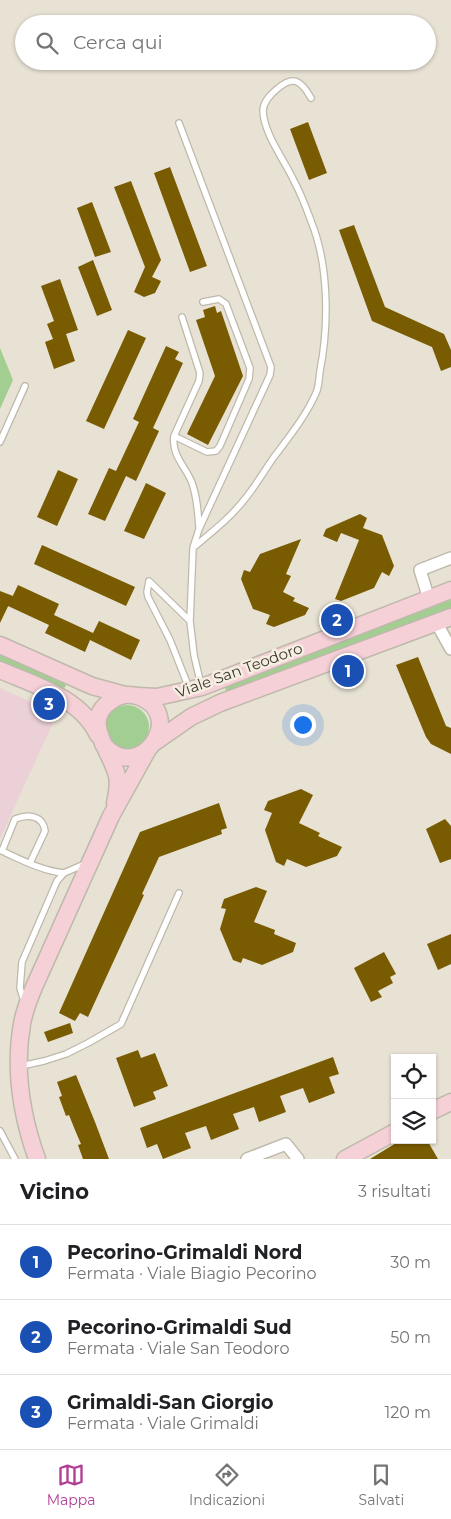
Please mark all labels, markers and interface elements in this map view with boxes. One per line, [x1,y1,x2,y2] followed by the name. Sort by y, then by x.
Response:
[15,15,436,70] search box
[33,29,61,57] icon: search
[73,31,163,54] text: Cerca qui
[321,601,353,639] pin: 2
[173,638,305,702] street label: Viale San Teodoro
[332,652,364,690] pin: 1
[33,685,65,723] pin: 3
[290,712,316,738] your location
[391,1054,436,1144] map controls
[391,1054,436,1099] button: locate
[391,1099,436,1144] button: layers
[20,1179,89,1204] text: Vicino
[358,1182,431,1201] text: 3 risultati
[67,1241,302,1264] text: Pecorino-Grimaldi Nord
[33,1253,39,1272] text: 1
[390,1253,431,1272] text: 30 m
[67,1264,317,1283] text: Fermata · Viale Biagio Pecorino
[67,1316,292,1339] text: Pecorino-Grimaldi Sud
[31,1328,41,1347] text: 2
[390,1328,431,1347] text: 50 m
[67,1339,289,1358] text: Fermata · Viale San Teodoro
[67,1391,273,1414] text: Grimaldi-San Giorgio
[31,1403,41,1422] text: 3
[384,1403,431,1422] text: 120 m
[67,1414,259,1433] text: Fermata · Viale Grimaldi
[47,1461,96,1509] tab: Mappa
[189,1461,265,1509] tab: Indicazioni
[359,1461,404,1509] tab: Salvati

